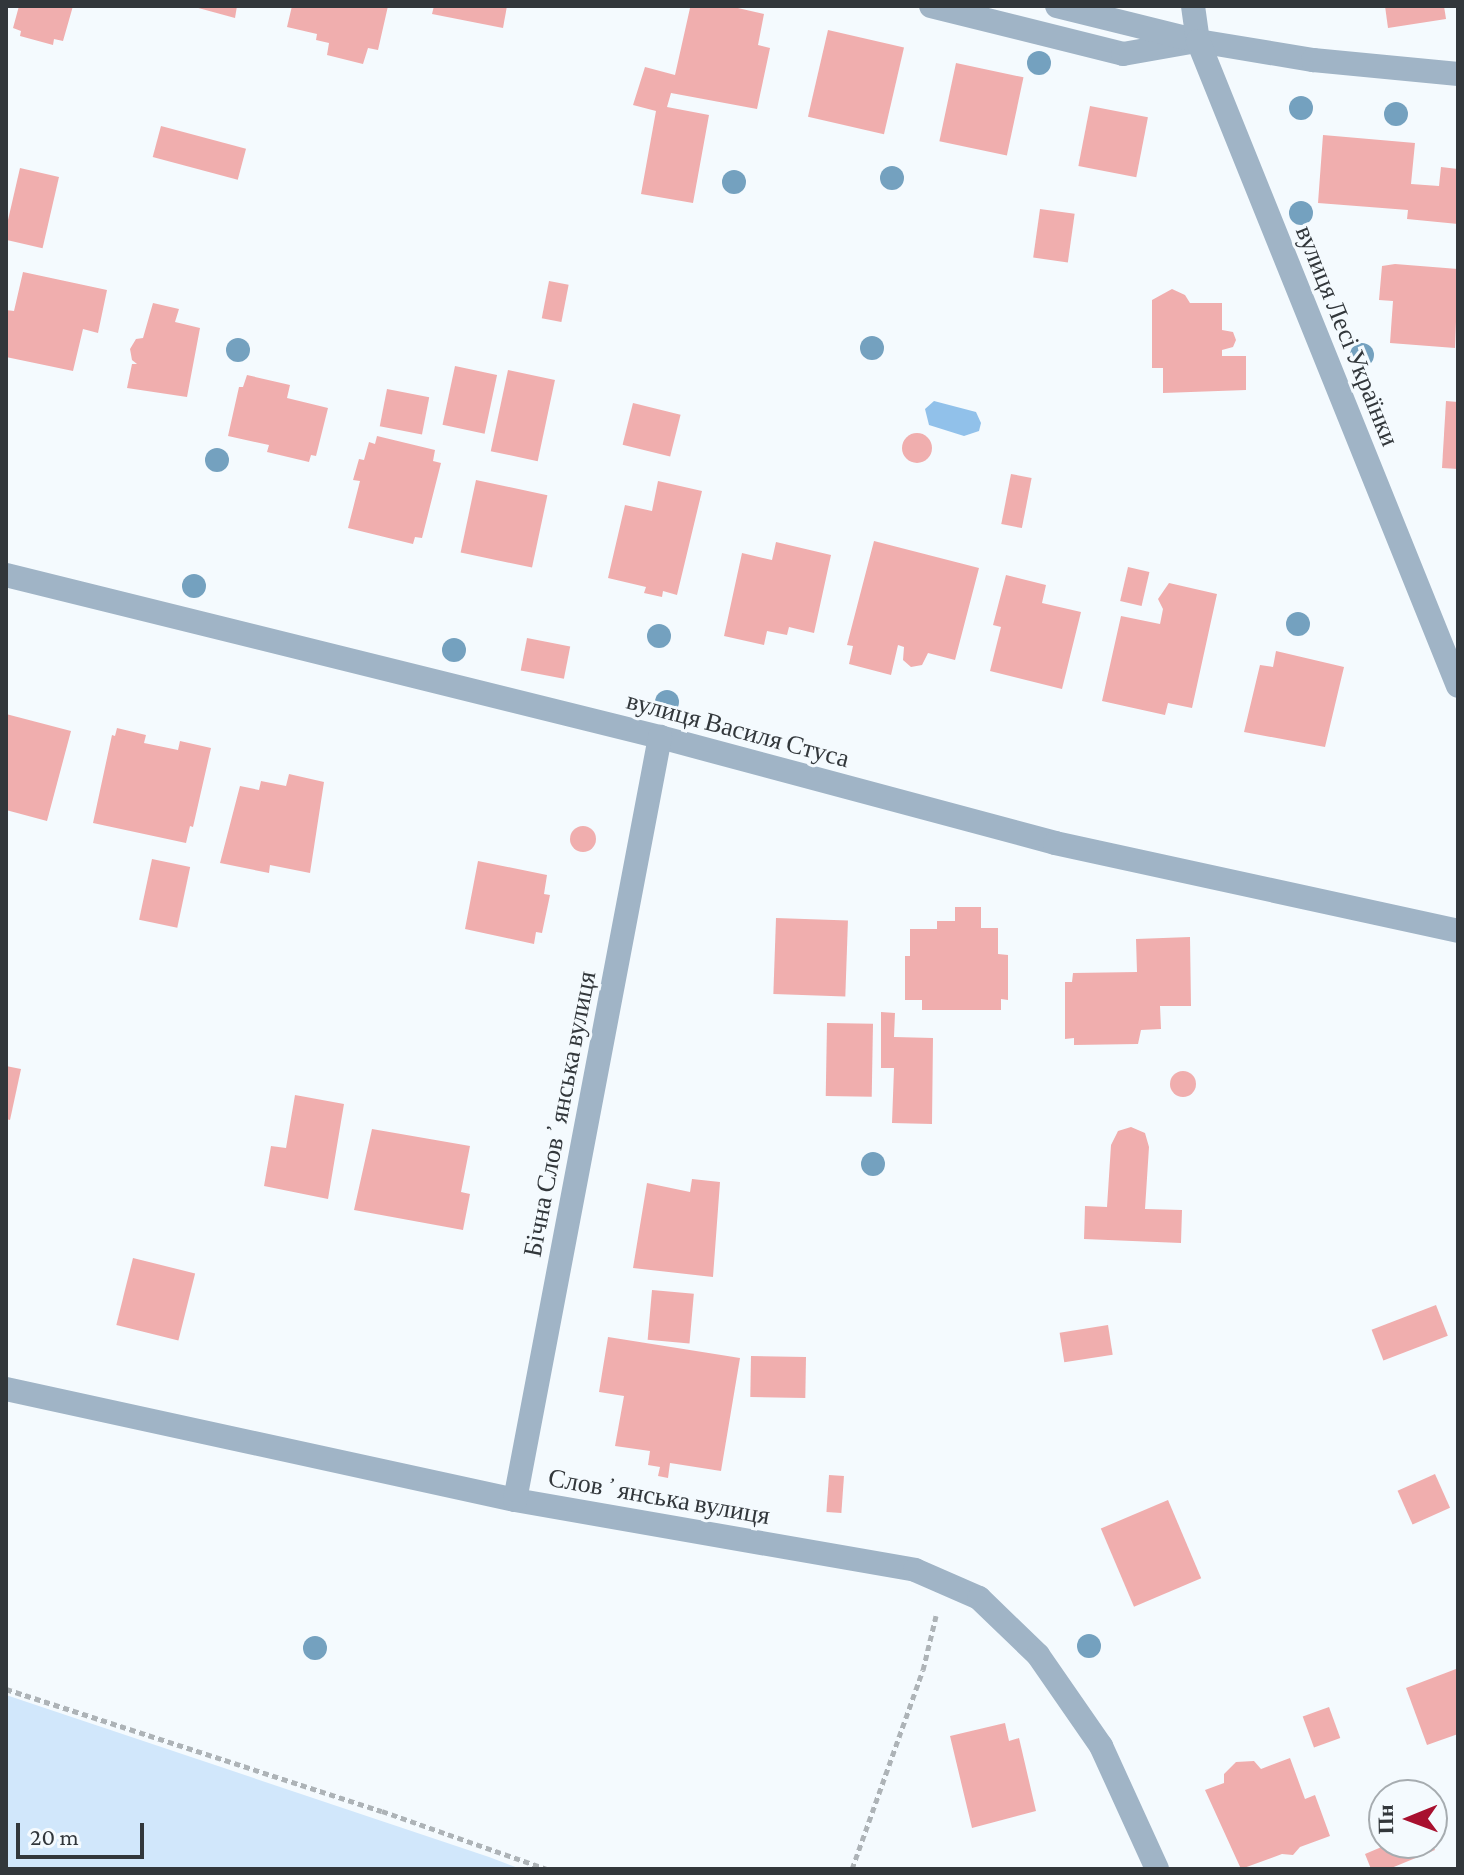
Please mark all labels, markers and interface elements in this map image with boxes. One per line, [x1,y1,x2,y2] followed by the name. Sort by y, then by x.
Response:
[1288,221,1406,451] street label: вулиця Лесі Українки
[623,685,853,775] street label: вулиця Василя Стуса
[517,969,603,1259] street label: Бічна Словʼянська вулиця
[546,1462,772,1532] street label: Словʼянська вулиця
[1368,1779,1448,1859] north arrow
[1373,1804,1398,1835] text: Пн
[20,1807,148,1857] scale bar
[30,1823,79,1850] text: 20 m

